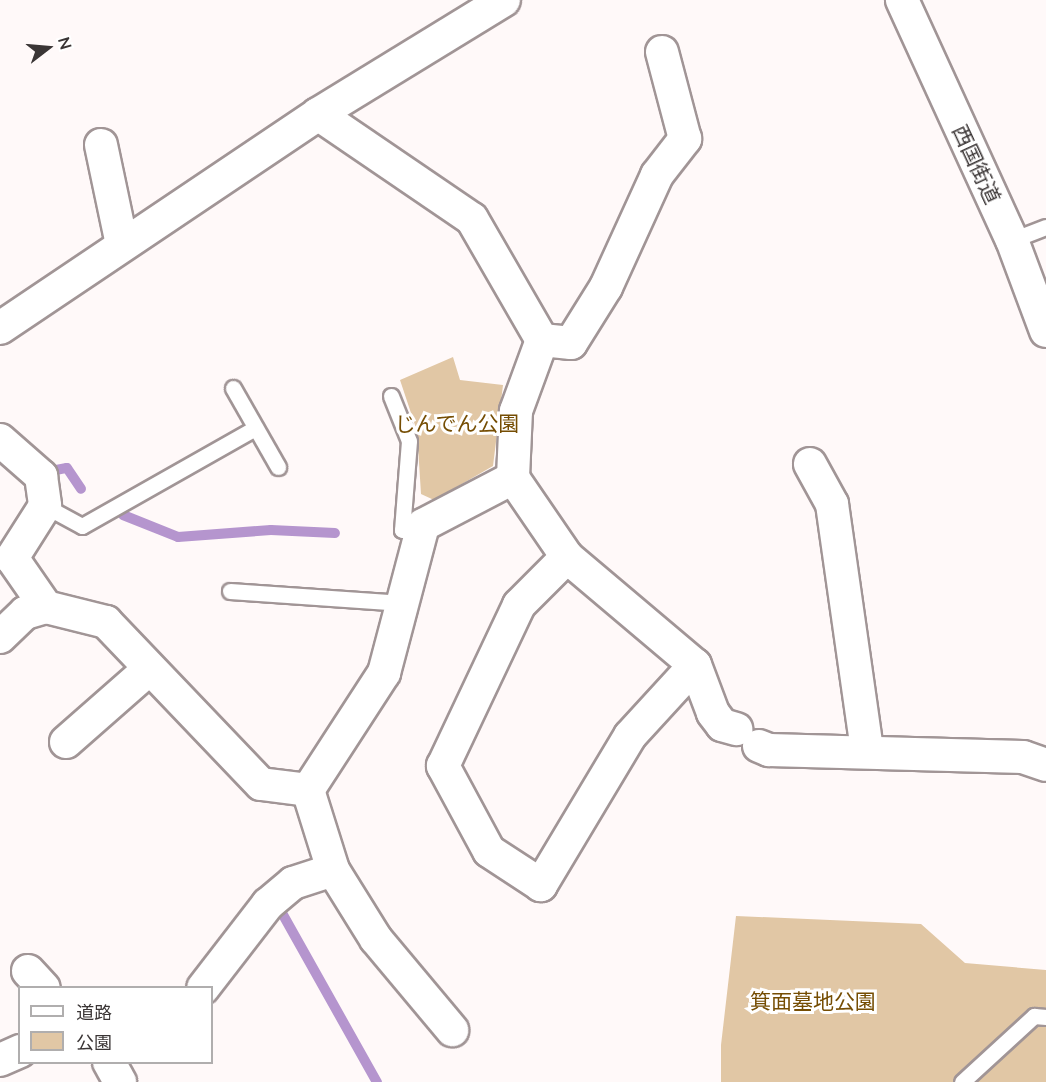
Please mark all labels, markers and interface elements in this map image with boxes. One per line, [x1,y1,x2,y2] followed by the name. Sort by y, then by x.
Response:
[18,18,78,78] north arrow
[54,34,77,52] text: N
[948,121,1006,207] street label: 西国街道
[394,410,520,436] park label: じんでん公園
[18,986,213,1064] legend
[750,988,876,1014] park label: 箕面墓地公園
[76,1001,112,1024] text: 道路
[76,1031,112,1054] text: 公園

